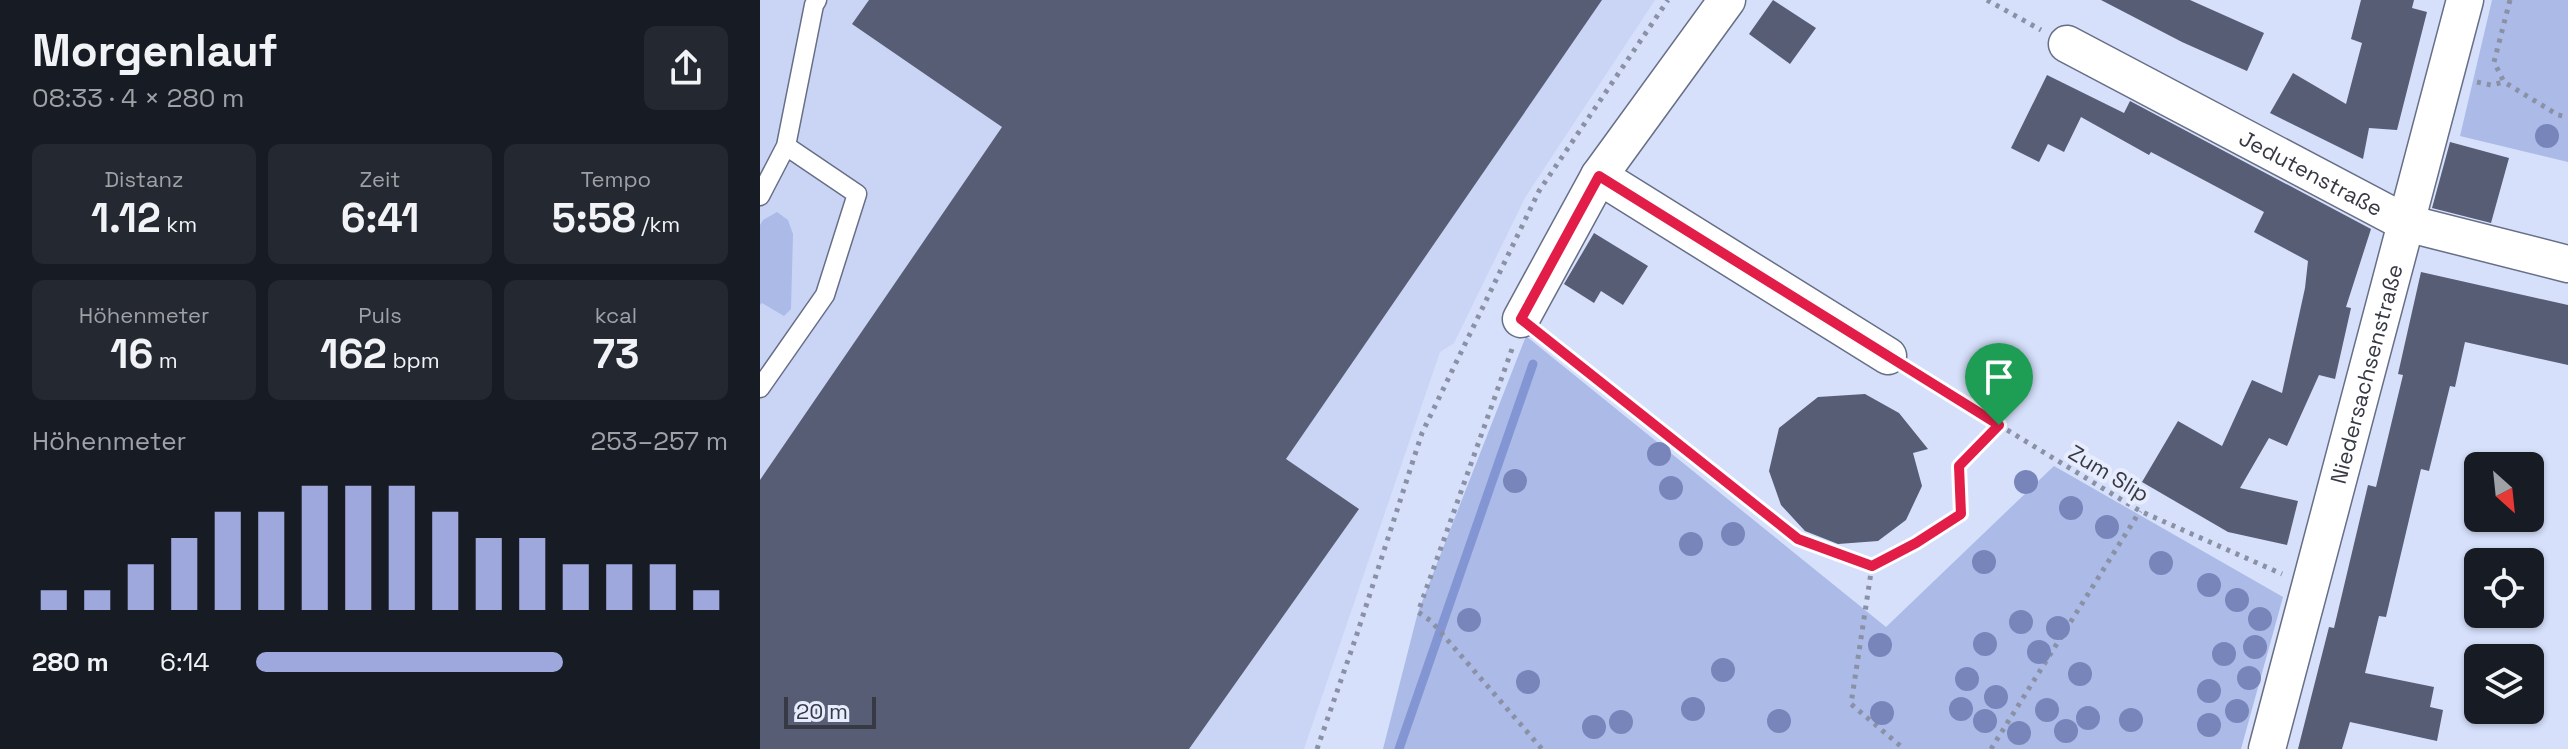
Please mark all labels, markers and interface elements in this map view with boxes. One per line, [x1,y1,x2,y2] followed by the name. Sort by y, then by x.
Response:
[32,23,278,79] text: Morgenlauf
[644,26,728,110] button: share
[32,81,244,115] text: 08:33 · 4 × 280 m
[2235,124,2388,222] street label: Jedutenstraße
[105,165,183,193] text: Distanz
[360,165,400,193] text: Zeit
[581,165,651,193] text: Tempo
[91,193,161,244] text: 1.12
[341,193,419,244] text: 6:41
[552,193,636,244] text: 5:58
[161,210,197,238] text: km
[636,210,680,238] text: /km
[2324,261,2409,487] street label: Niedersachsenstraße
[79,301,209,329] text: Höhenmeter
[358,301,402,329] text: Puls
[595,301,637,329] text: kcal
[110,329,153,380] text: 16
[320,329,387,380] text: 162
[593,329,639,380] text: 73
[1965,343,2033,425] pin
[153,346,178,374] text: m
[387,346,440,374] text: bpm
[1977,355,2021,399] icon: arrive
[32,424,186,458] text: Höhenmeter
[591,424,728,458] text: 253–257 m
[2064,438,2154,508] street label: Zum Slip
[2464,452,2544,532] north arrow
[2464,452,2544,724] map controls
[2464,548,2544,628] button: locate
[2464,644,2544,724] button: layers
[32,645,109,679] text: 280 m
[160,645,210,679] text: 6:14
[784,693,876,729] scale bar
[796,697,848,725] text: 20 m

